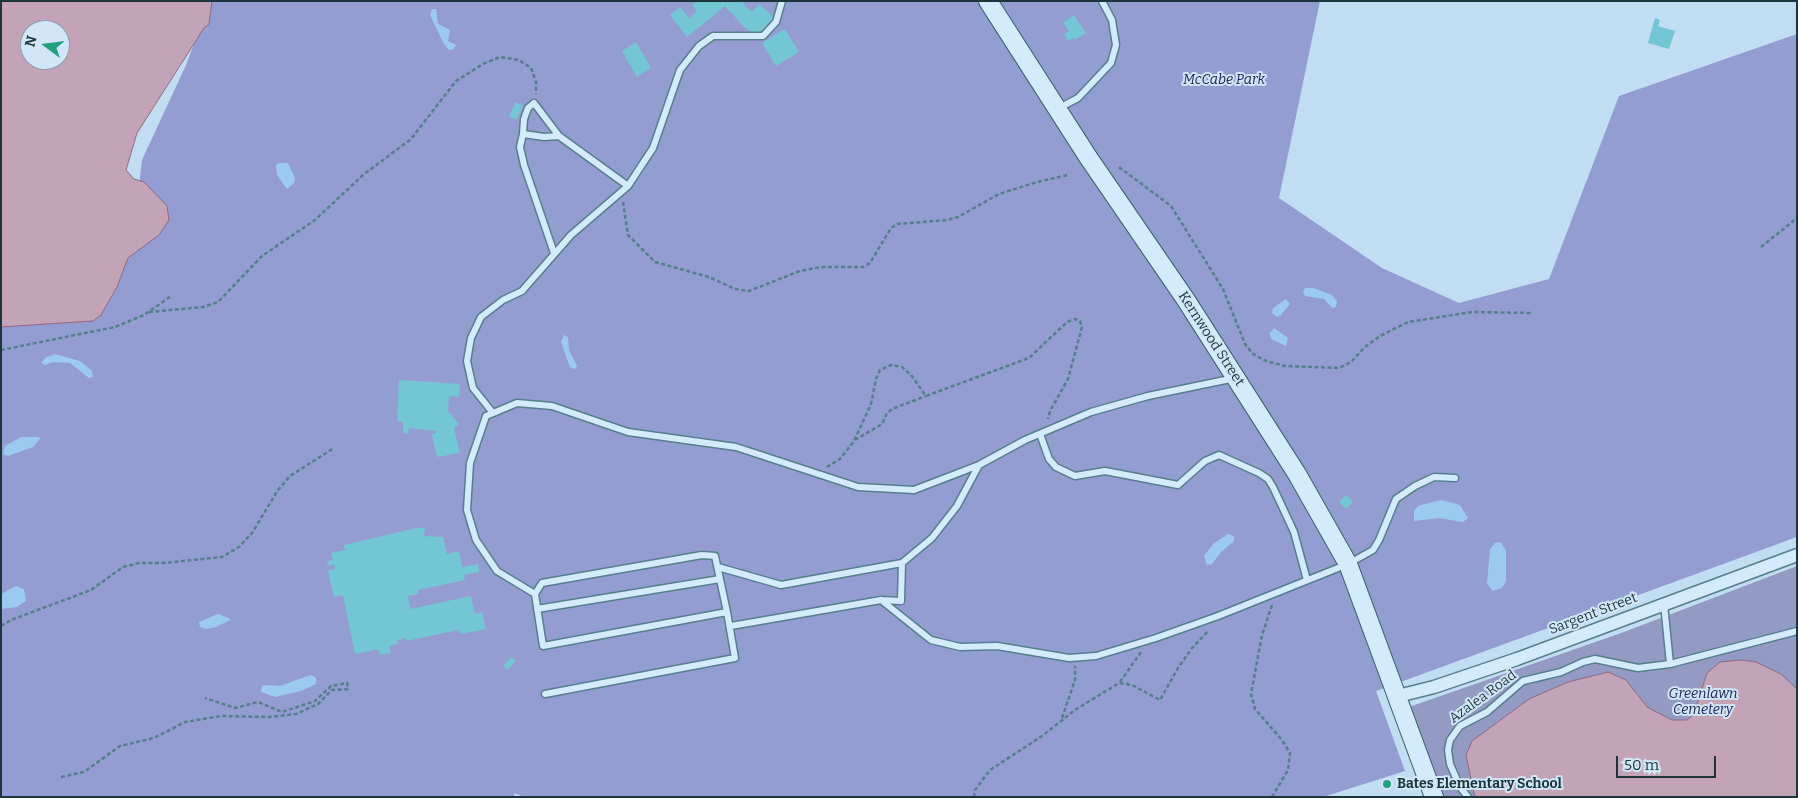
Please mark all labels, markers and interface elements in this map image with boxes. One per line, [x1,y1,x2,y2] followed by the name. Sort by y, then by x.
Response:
[20,20,70,70] north arrow
[21,34,41,49] text: N
[1183,72,1265,88] park label: McCabe Park
[1174,289,1248,389] street label: Kernwood Street
[1546,589,1640,639] street label: Sargent Street
[1446,667,1520,727] street label: Azalea Road
[1669,686,1737,719] park label: Greenlawn Cemetery
[1618,746,1718,778] scale bar
[1624,756,1659,774] text: 50 m
[1397,776,1562,792] place label: Bates Elementary School
[1381,778,1393,790] marker: Bates Elementary School

